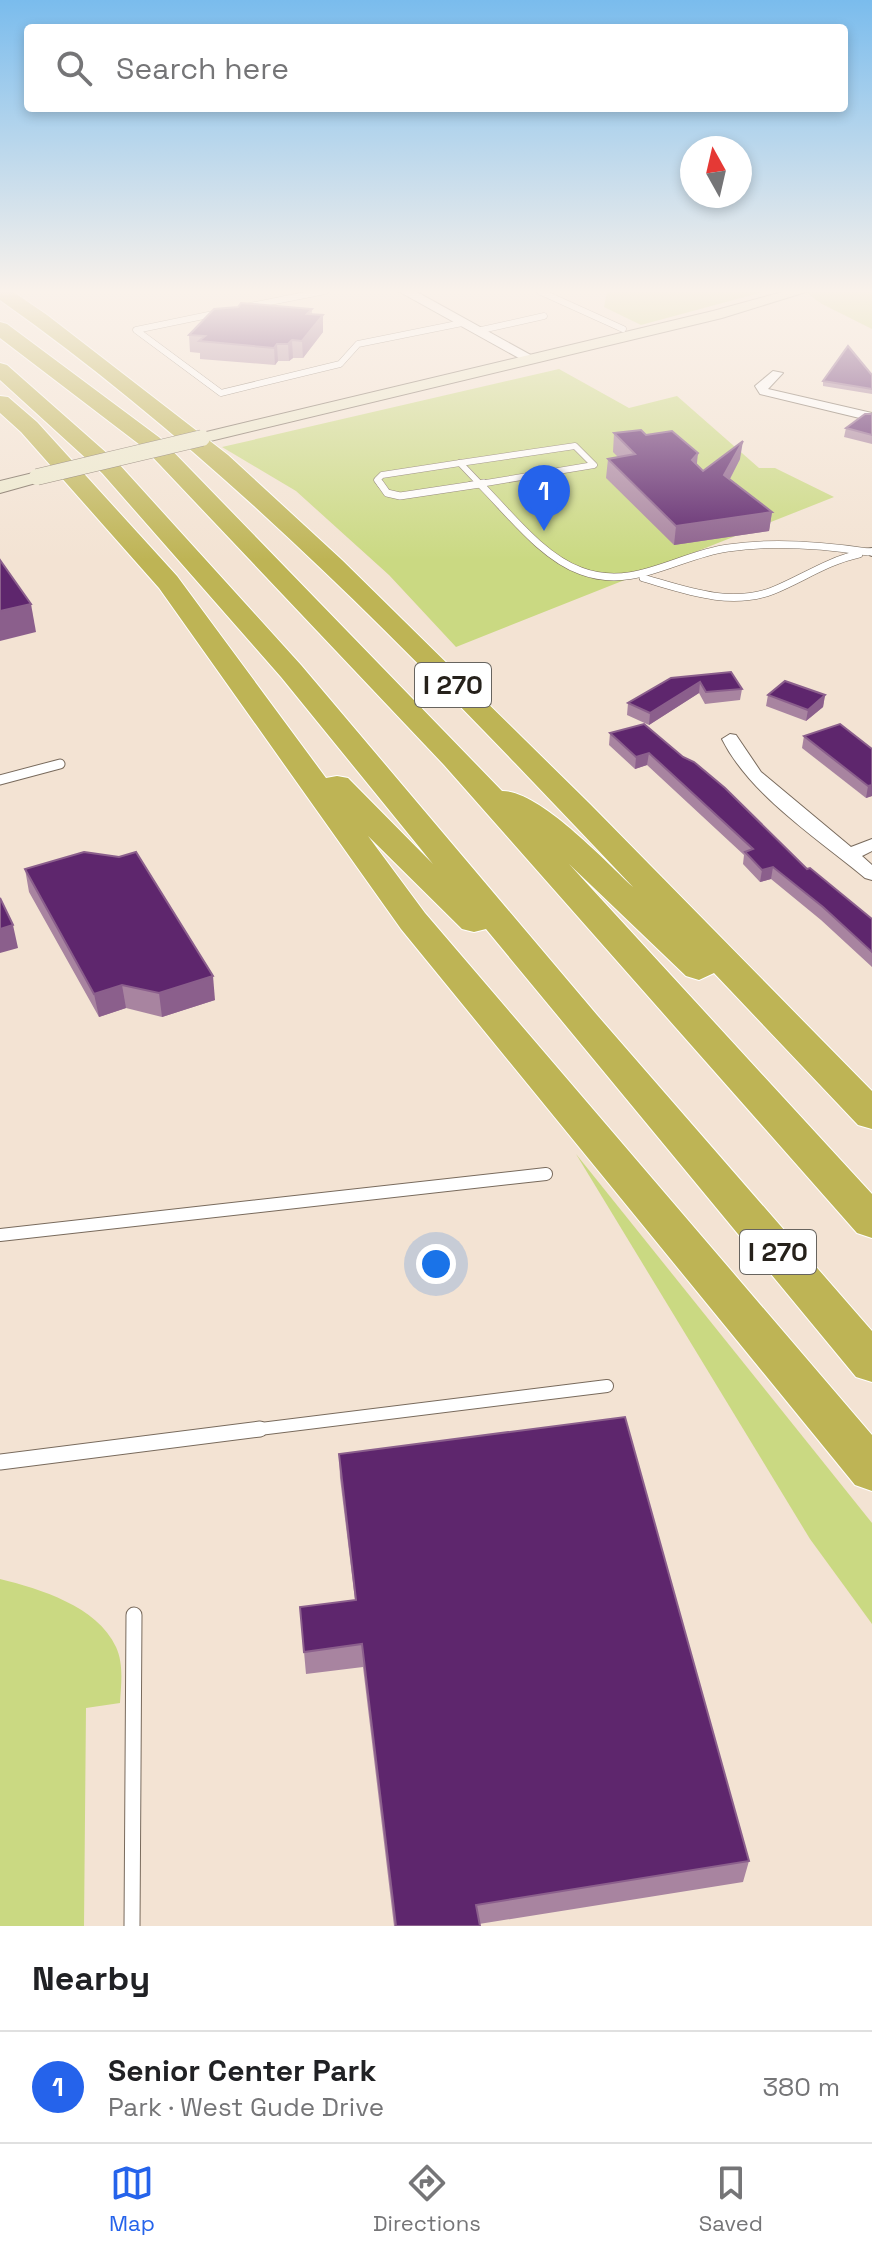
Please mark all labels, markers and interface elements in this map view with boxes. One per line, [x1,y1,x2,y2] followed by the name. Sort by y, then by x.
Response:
[24,24,848,112] search box
[52,46,96,90] icon: search
[116,49,289,88] text: Search here
[680,136,752,208] north arrow
[518,465,570,531] pin: 1
[415,663,491,707] road number: I 270
[740,1230,816,1274] road number: I 270
[416,1244,456,1284] your location
[32,1957,150,2000] text: Nearby
[108,2051,376,2090] text: Senior Center Park
[52,2070,64,2104] text: 1
[762,2070,840,2104] text: 380 m
[108,2090,384,2124] text: Park · West Gude Drive
[109,2161,155,2237] tab: Map
[373,2161,481,2237] tab: Directions
[699,2161,763,2237] tab: Saved

